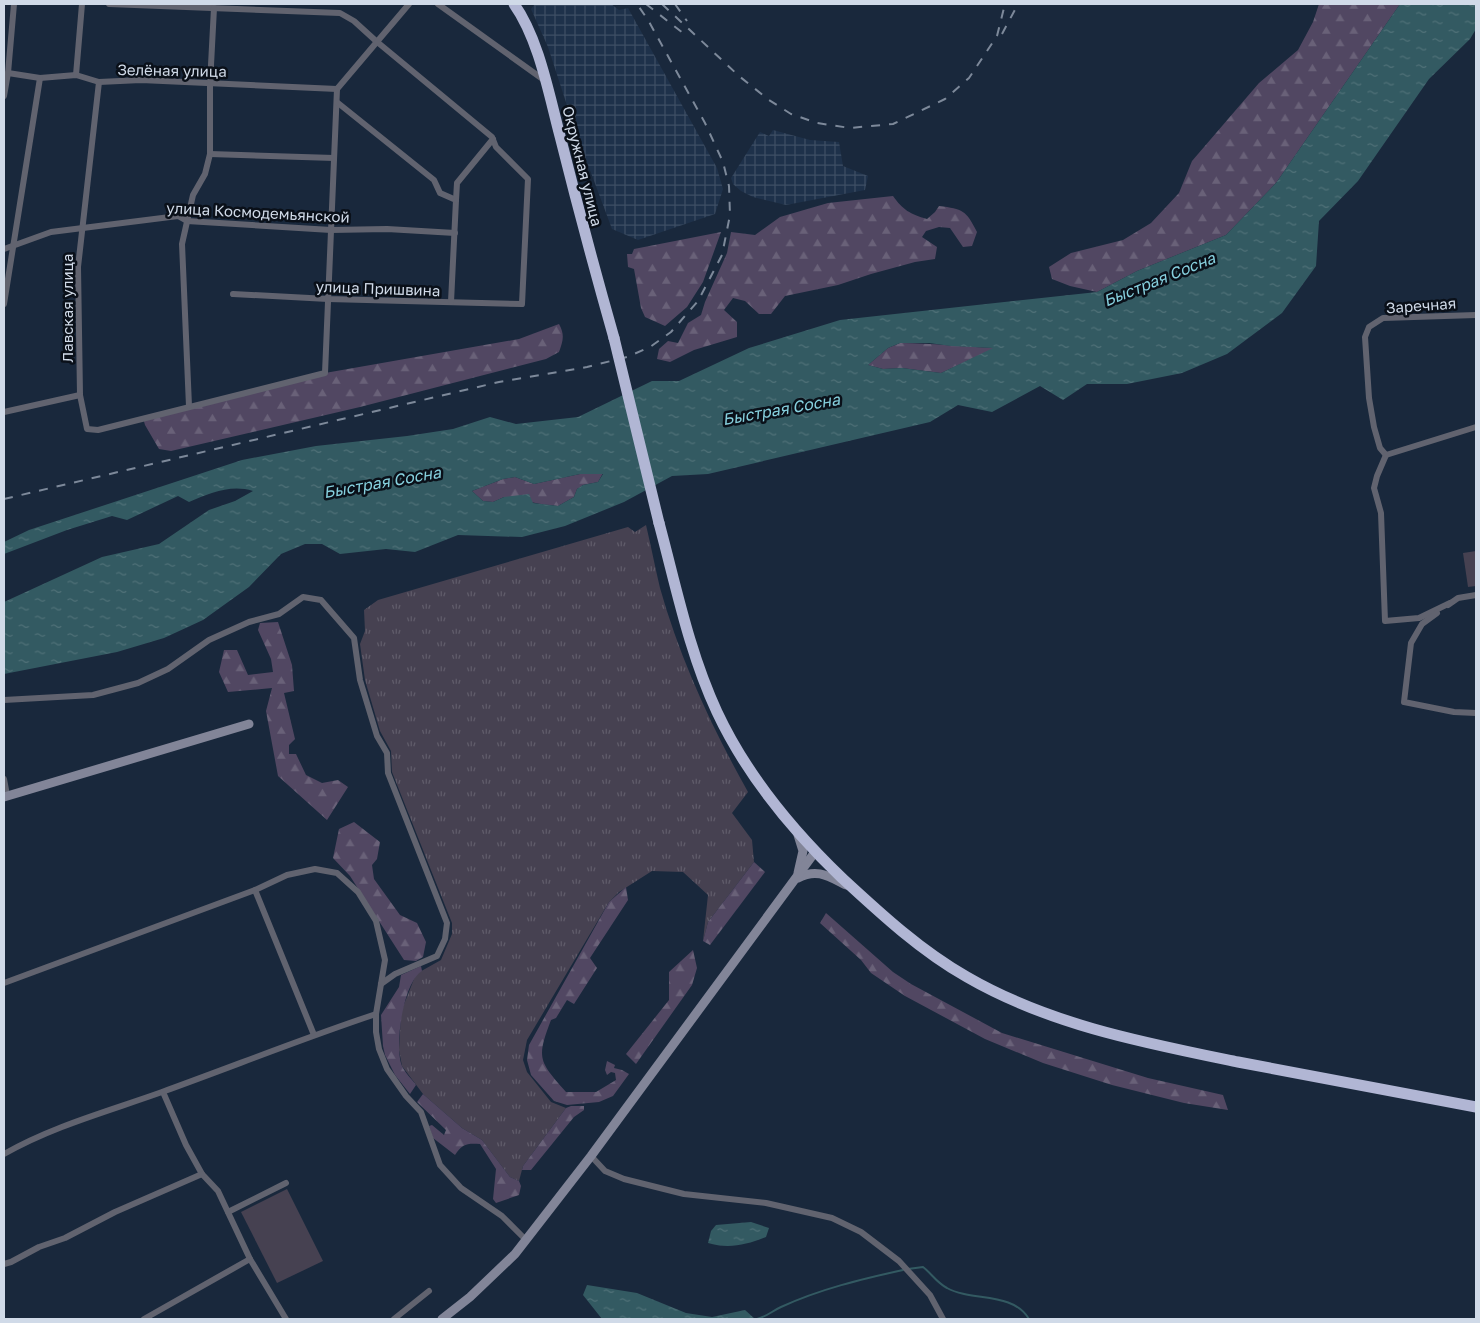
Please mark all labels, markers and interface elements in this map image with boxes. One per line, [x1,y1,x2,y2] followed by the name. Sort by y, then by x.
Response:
[117,60,227,80] street label: Зелёная улица
[559,104,607,228] street label: Окружная улица
[166,198,350,226] street label: улица Космодемьянской
[1100,247,1219,311] water label: Быстрая Сосна
[58,253,76,363] street label: Лавская улица
[315,277,441,299] street label: улица Пришвина
[1385,294,1457,316] street label: Заречная
[721,389,842,429] water label: Быстрая Сосна
[322,462,443,502] water label: Быстрая Сосна

